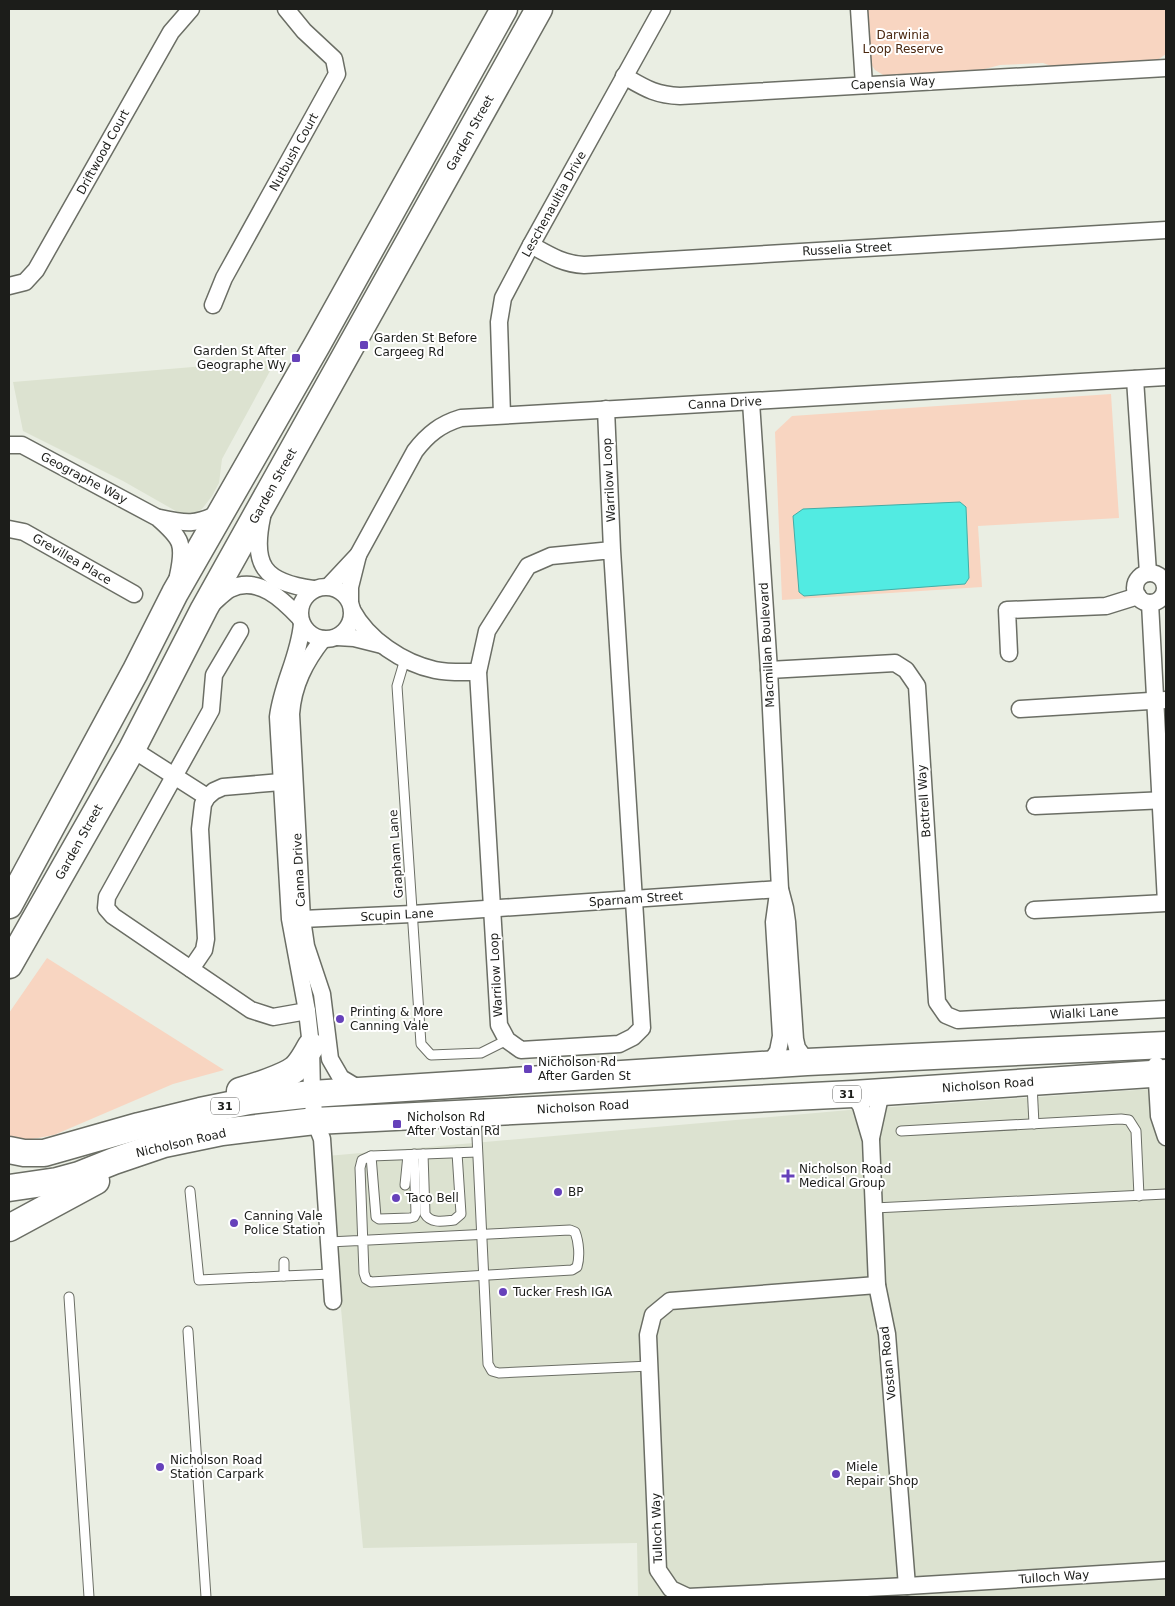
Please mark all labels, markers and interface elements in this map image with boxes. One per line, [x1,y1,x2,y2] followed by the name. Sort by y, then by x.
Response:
[863,28,943,56] park label: Darwinia Loop Reserve
[850,74,936,92] street label: Capensia Way
[443,93,497,173] street label: Garden Street
[74,107,132,197] street label: Driftwood Court
[267,110,321,194] street label: Nutbush Court
[519,149,589,259] street label: Leschenaultia Drive
[802,240,892,258] street label: Russelia Street
[374,331,477,359] place label: Garden St Before Cargeeg Rd
[358,339,370,351] marker: Garden St Before Cargeeg Rd
[193,344,286,372] place label: Garden St After Geographe Wy
[290,352,302,364] marker: Garden St After Geographe Wy
[688,394,762,412] street label: Canna Drive
[600,437,618,523] street label: Warrilow Loop
[246,446,300,526] street label: Garden Street
[38,449,130,507] street label: Geographe Way
[30,531,114,587] street label: Grevillea Place
[757,582,777,708] street label: Macmillan Boulevard
[914,764,934,838] street label: Bottrell Way
[52,802,106,882] street label: Garden Street
[386,809,406,899] street label: Grapham Lane
[290,833,308,907] street label: Canna Drive
[589,889,684,909] street label: Sparnam Street
[360,906,434,924] street label: Scupin Lane
[487,932,505,1018] street label: Warrilow Loop
[1049,1004,1119,1022] street label: Wialki Lane
[350,1005,443,1033] place label: Printing & More Canning Vale
[334,1013,346,1025] marker: Printing & More Canning Vale
[538,1055,631,1083] place label: Nicholson Rd After Garden St
[522,1063,534,1075] marker: Nicholson Rd After Garden St
[941,1075,1035,1095] street label: Nicholson Road
[833,1086,861,1102] road number: 31
[211,1098,239,1114] road number: 31
[537,1098,629,1116] street label: Nicholson Road
[407,1110,500,1138] place label: Nicholson Rd After Vostan Rd
[391,1118,403,1130] marker: Nicholson Rd After Vostan Rd
[134,1126,228,1160] street label: Nicholson Road
[799,1162,891,1190] place label: Nicholson Road Medical Group
[781,1169,795,1183] marker: Nicholson Road Medical Group
[568,1185,583,1199] place label: BP
[552,1186,564,1198] marker: BP
[405,1191,459,1205] place label: Taco Bell
[390,1192,402,1204] marker: Taco Bell
[244,1209,325,1237] place label: Canning Vale Police Station
[228,1217,240,1229] marker: Canning Vale Police Station
[512,1285,613,1299] place label: Tucker Fresh IGA
[497,1286,509,1298] marker: Tucker Fresh IGA
[877,1325,899,1401] street label: Vostan Road
[170,1453,264,1481] place label: Nicholson Road Station Carpark
[846,1460,918,1488] place label: Miele Repair Shop
[154,1461,166,1473] marker: Nicholson Road Station Carpark
[830,1468,842,1480] marker: Miele Repair Shop
[649,1492,665,1565] street label: Tulloch Way
[1017,1568,1090,1587] street label: Tulloch Way

